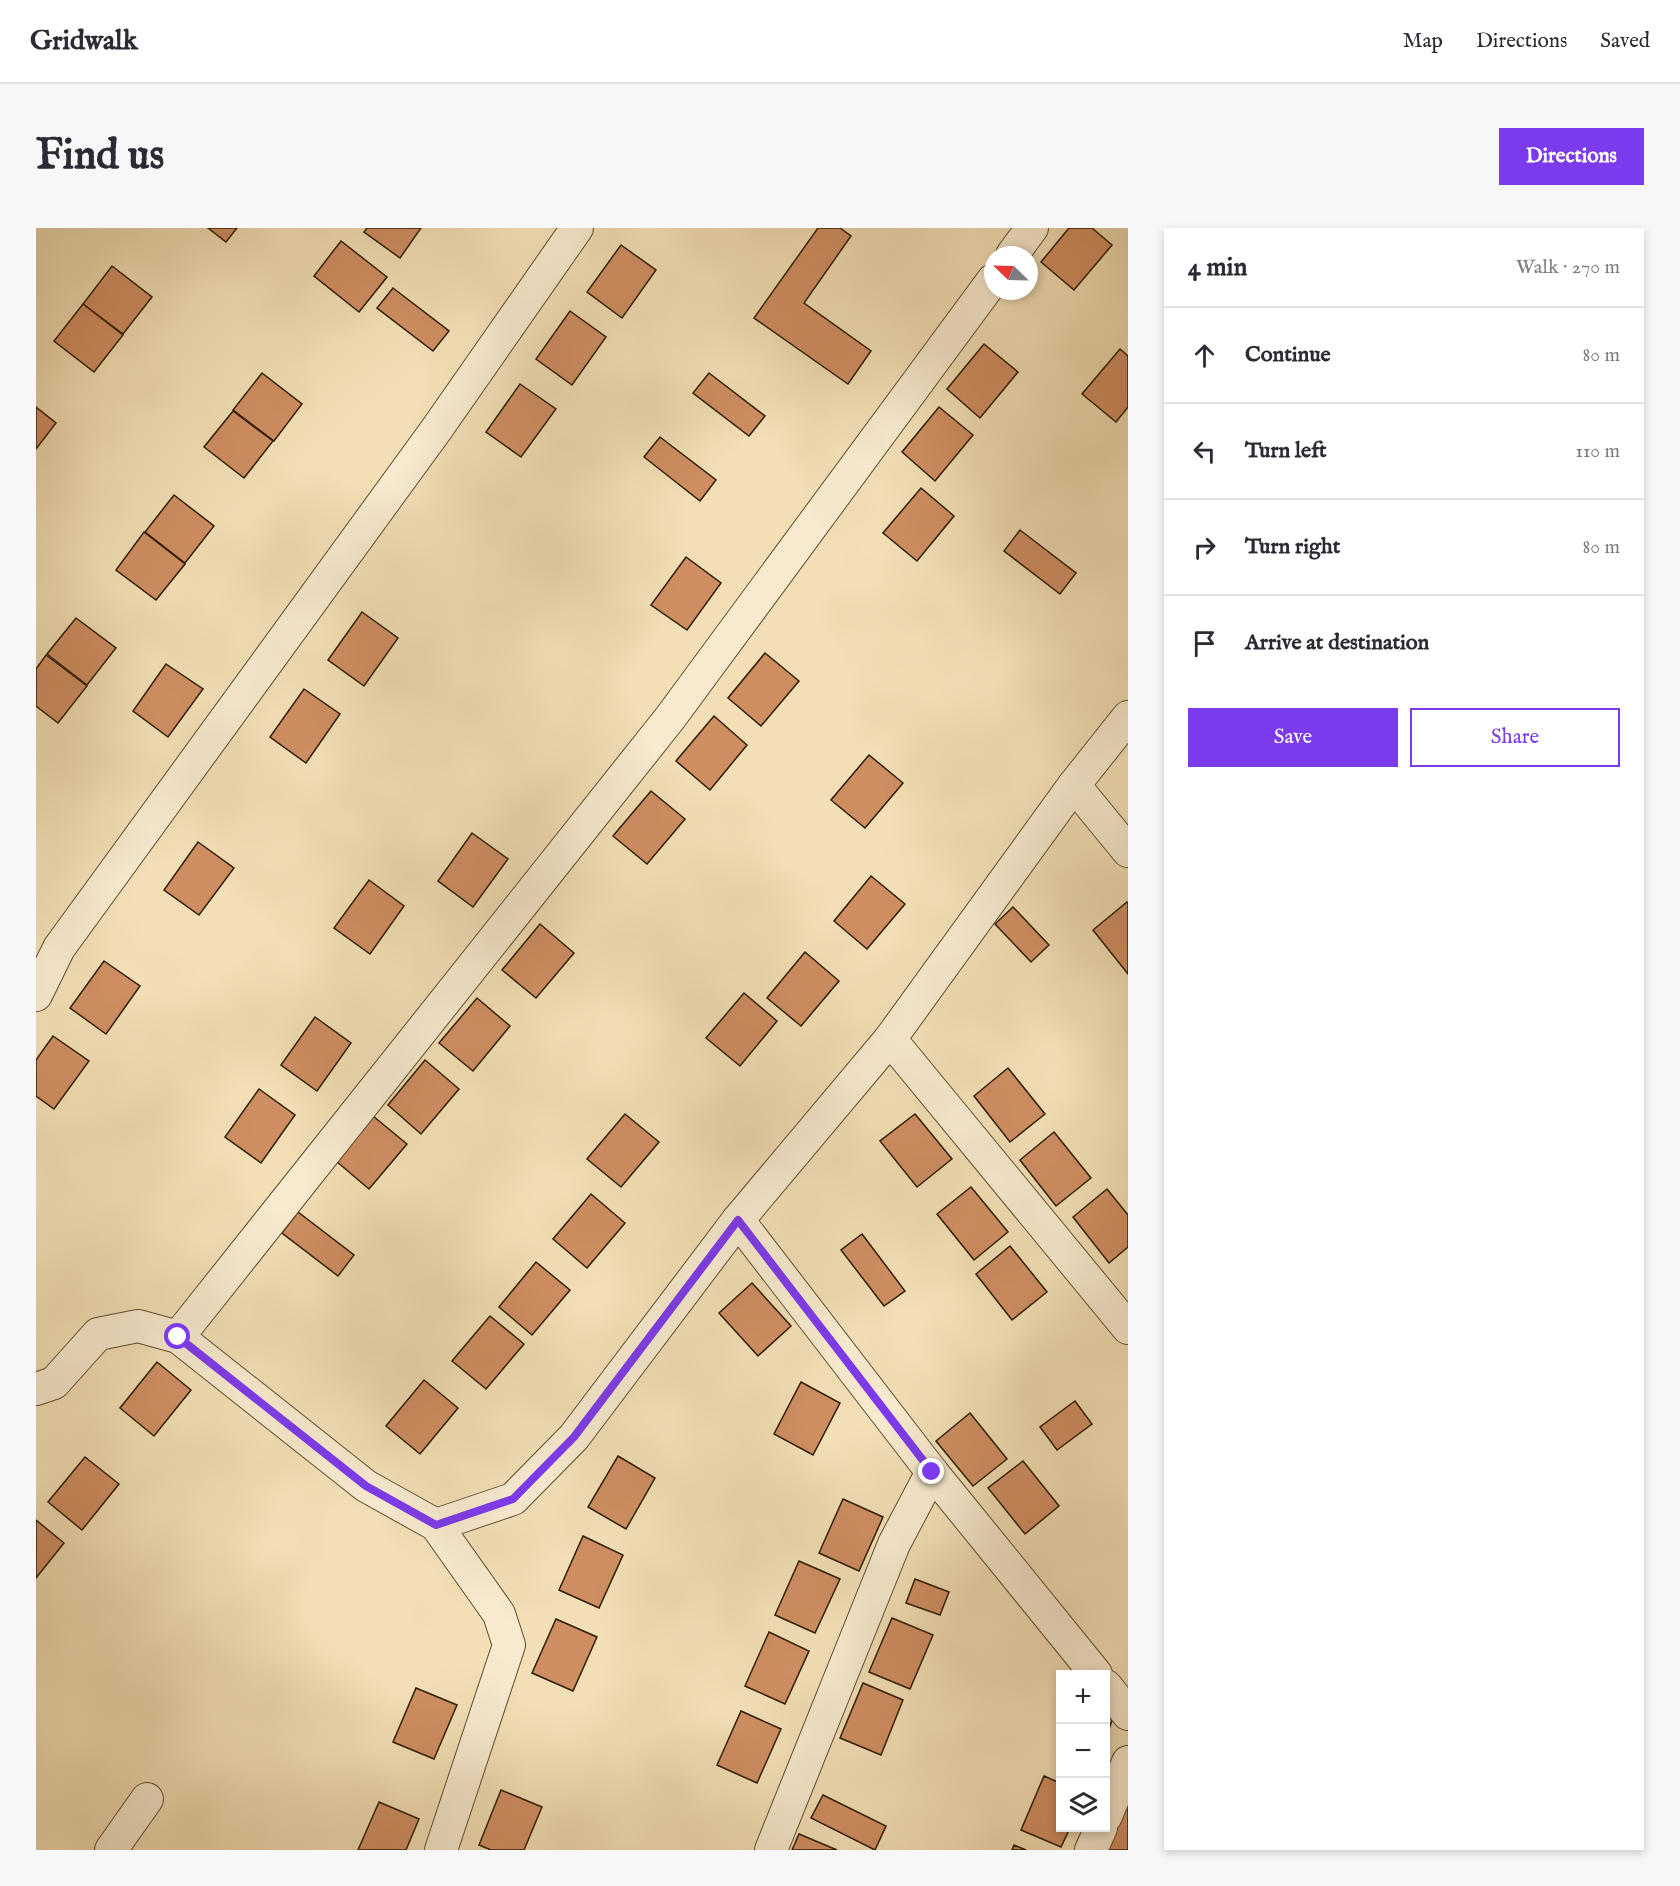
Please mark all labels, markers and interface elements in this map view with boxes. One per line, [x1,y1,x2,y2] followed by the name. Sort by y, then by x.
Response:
[30,24,138,59] text: Gridwalk
[1403,28,1443,55] text: Map
[1476,28,1567,55] text: Directions
[1600,28,1650,55] text: Saved
[1499,128,1644,185] button: Directions
[36,130,164,183] text: Find us
[984,246,1038,300] north arrow
[1188,251,1247,284] text: 4 min
[1516,255,1620,280] text: Walk · 270 m
[1188,339,1221,372] icon: ahead
[1245,341,1331,369] text: Continue
[1583,343,1620,368] text: 80 m
[1188,435,1221,468] icon: left
[1245,437,1327,465] text: Turn left
[1576,439,1620,464] text: 110 m
[1188,531,1221,564] icon: right
[1245,533,1340,561] text: Turn right
[1583,535,1620,560] text: 80 m
[1188,627,1221,660] icon: arrive
[1245,629,1429,657] text: Arrive at destination
[1188,708,1398,767] button: Save
[1410,708,1620,767] button: Share
[164,1323,190,1349] route start
[918,1458,944,1484] route end
[1056,1670,1110,1832] map controls
[1056,1670,1110,1724] button: +
[1056,1724,1110,1778] button: −
[1056,1778,1110,1832] button: layers

